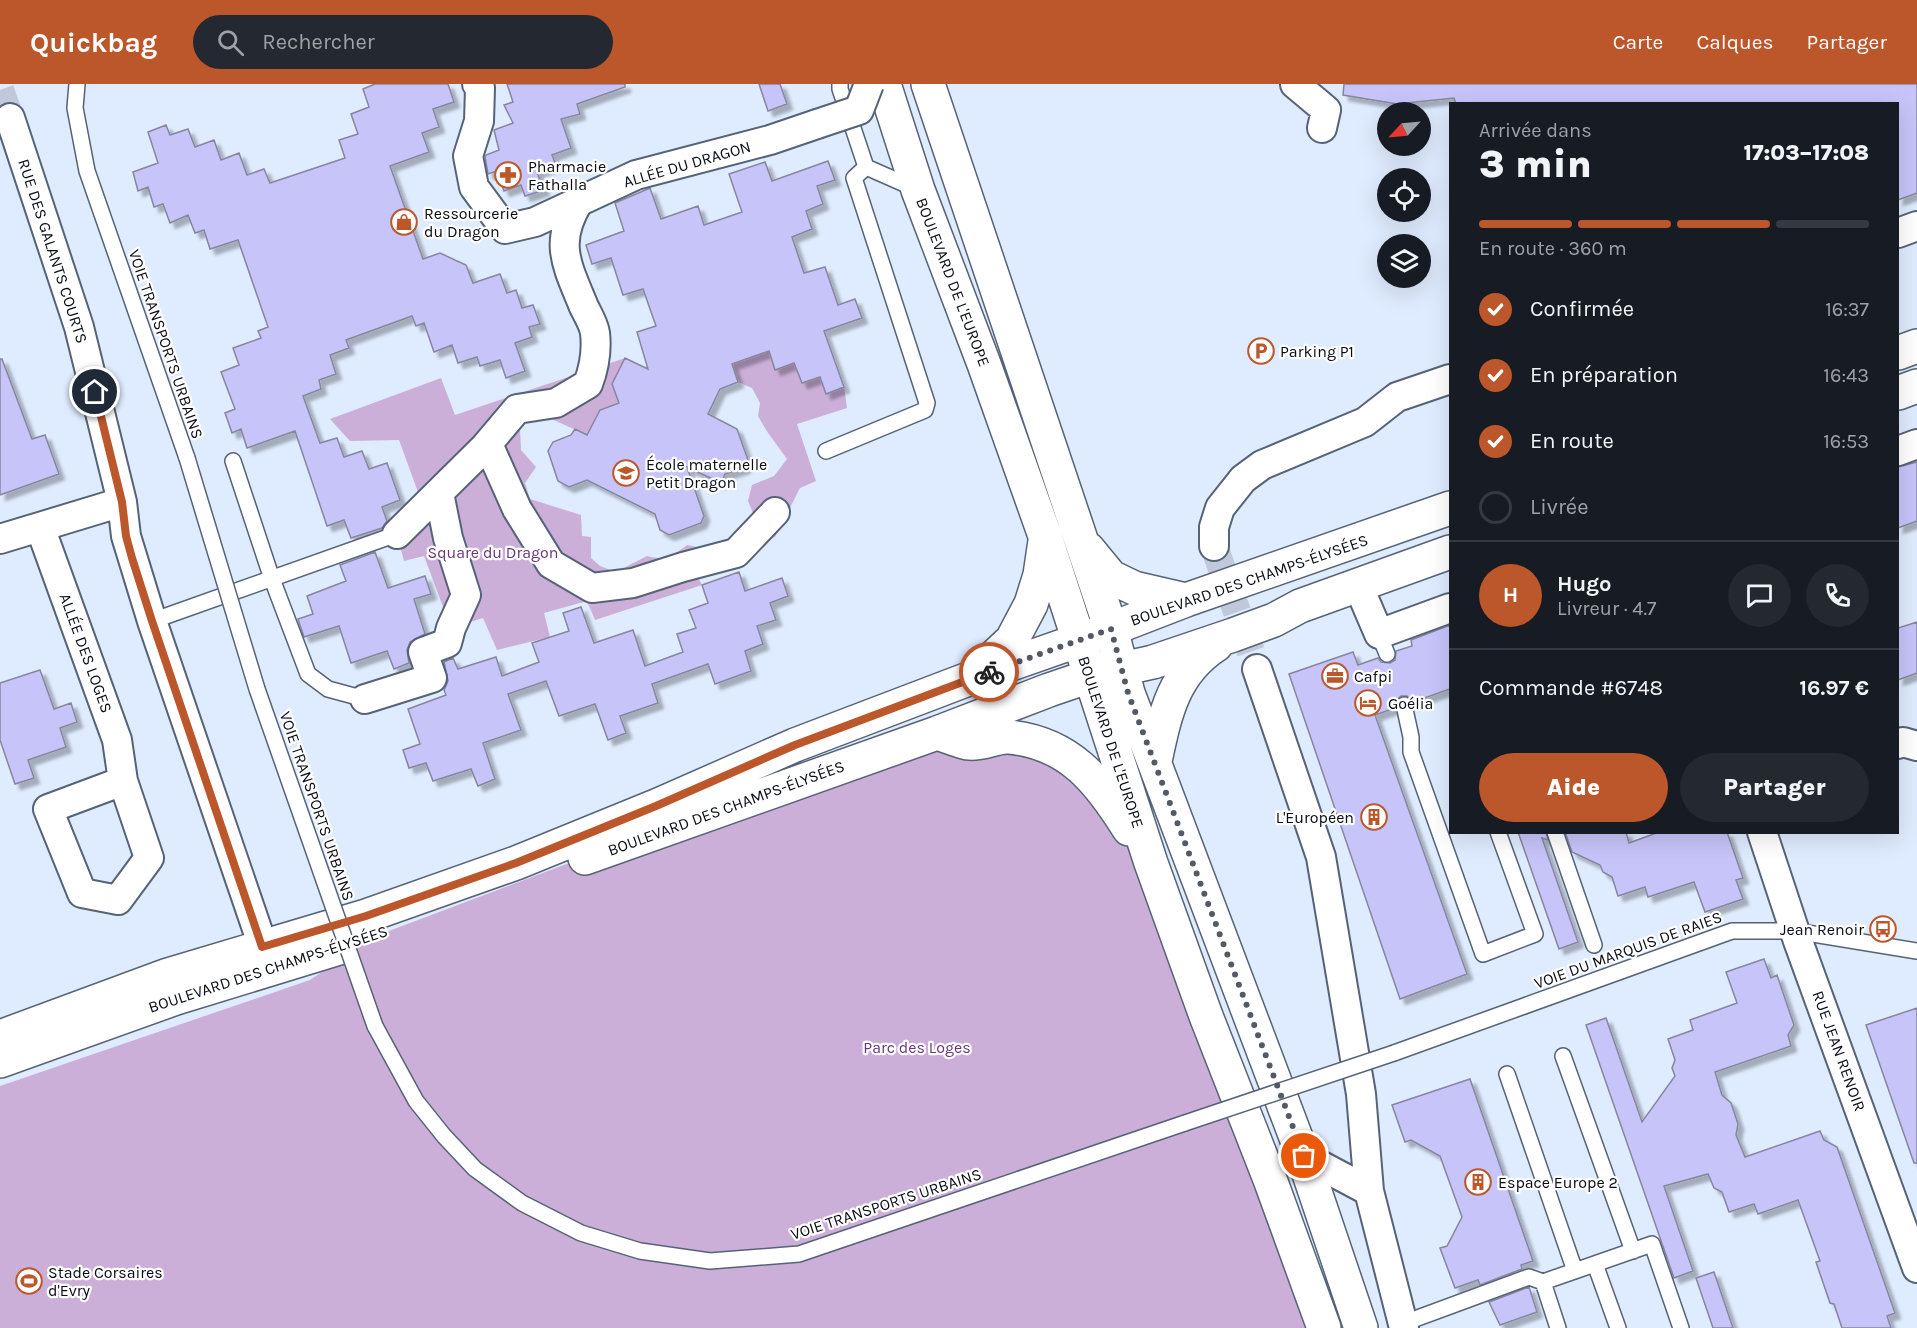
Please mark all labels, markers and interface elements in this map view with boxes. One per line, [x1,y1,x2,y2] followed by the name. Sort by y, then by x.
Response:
[193,15,613,69] search box
[30,26,157,59] text: Quickbag
[214,26,247,59] icon: search
[262,29,375,55] text: Rechercher
[1613,30,1663,54] text: Carte
[1696,30,1774,54] text: Calques
[1807,30,1887,54] text: Partager
[1377,102,1431,156] north arrow
[1377,102,1431,288] map controls
[1479,119,1592,142] text: Arrivée dans
[621,137,753,191] street label: ALLÉE DU DRAGON
[1743,140,1869,166] text: 17:03–17:08
[1479,141,1592,187] text: 3 min
[14,156,92,346] street label: RUE DES GALANTS COURTS
[528,157,606,194] place label: Pharmacie Fathalla
[493,160,523,190] pharmacy icon: Pharmacie Fathalla
[1377,168,1431,222] button: locate
[912,195,994,369] street label: BOULEVARD DE L'EUROPE
[424,204,518,241] place label: Ressourcerie du Dragon
[389,207,419,237] shop icon: Ressourcerie du Dragon
[1377,234,1431,288] button: layers
[1479,237,1627,260] text: En route · 360 m
[125,247,207,441] street label: VOIE TRANSPORTS URBAINS
[1479,293,1512,326] icon: check
[1530,296,1634,322] text: Confirmée
[1825,298,1869,321] text: 16:37
[1246,336,1276,366] parking icon: Parking P1
[1280,342,1354,361] place label: Parking P1
[1479,359,1512,392] icon: check
[1530,362,1678,388] text: En préparation
[1823,364,1869,387] text: 16:43
[69,366,120,417] pin
[78,375,111,408] icon: home
[1479,425,1512,458] icon: check
[1530,428,1614,454] text: En route
[1823,430,1869,453] text: 16:53
[646,455,767,492] place label: École maternelle Petit Dragon
[611,458,641,488] school or university icon: École maternelle Petit Dragon
[1530,494,1588,520] text: Livrée
[1128,530,1370,630] street label: BOULEVARD DES CHAMPS-ÉLYSÉES
[428,543,558,562] park label: Square du Dragon
[1728,564,1791,627] button: chat
[1806,564,1869,627] button: phone
[1557,571,1612,597] text: Hugo
[1503,582,1518,608] text: H
[56,591,116,715] street label: ALLÉE DES LOGES
[1557,597,1656,620] text: Livreur · 4.7
[959,642,1019,702] courier
[1074,654,1148,830] street label: BOULEVARD DE L'EUROPE
[973,656,1006,689] icon: bike
[1320,661,1350,691] office icon: Cafpi
[1354,667,1392,686] place label: Cafpi
[1479,675,1663,701] text: Commande #6748
[1799,675,1869,701] text: 16.97 €
[1353,688,1383,718] hotel icon: Goélia
[1388,694,1433,713] place label: Goélia
[276,709,358,903] street label: VOIE TRANSPORTS URBAINS
[1479,753,1668,822] button: Aide
[1680,753,1869,822] button: Partager
[605,756,847,860] street label: BOULEVARD DES CHAMPS-ÉLYSÉES
[1359,802,1389,832] building icon: L'Européen
[1276,808,1354,827] place label: L'Européen
[1532,907,1724,993] street label: VOIE DU MARQUIS DE RAIES
[1868,914,1898,944] bus stop icon: Jean Renoir
[1780,920,1864,939] place label: Jean Renoir
[146,921,390,1017] street label: BOULEVARD DES CHAMPS-ÉLYSÉES
[1808,988,1870,1114] street label: RUE JEAN RENOIR
[863,1038,971,1057] park label: Parc des Loges
[1278,1130,1329,1181] pin
[1287,1139,1320,1172] icon: bag
[788,1164,984,1244] street label: VOIE TRANSPORTS URBAINS
[1463,1167,1493,1197] building icon: Espace Europe 2
[1498,1173,1618,1192] place label: Espace Europe 2
[48,1263,163,1300] place label: Stade Corsaires d'Evry
[14,1266,44,1296] sports icon: Stade Corsaires d'Evry

